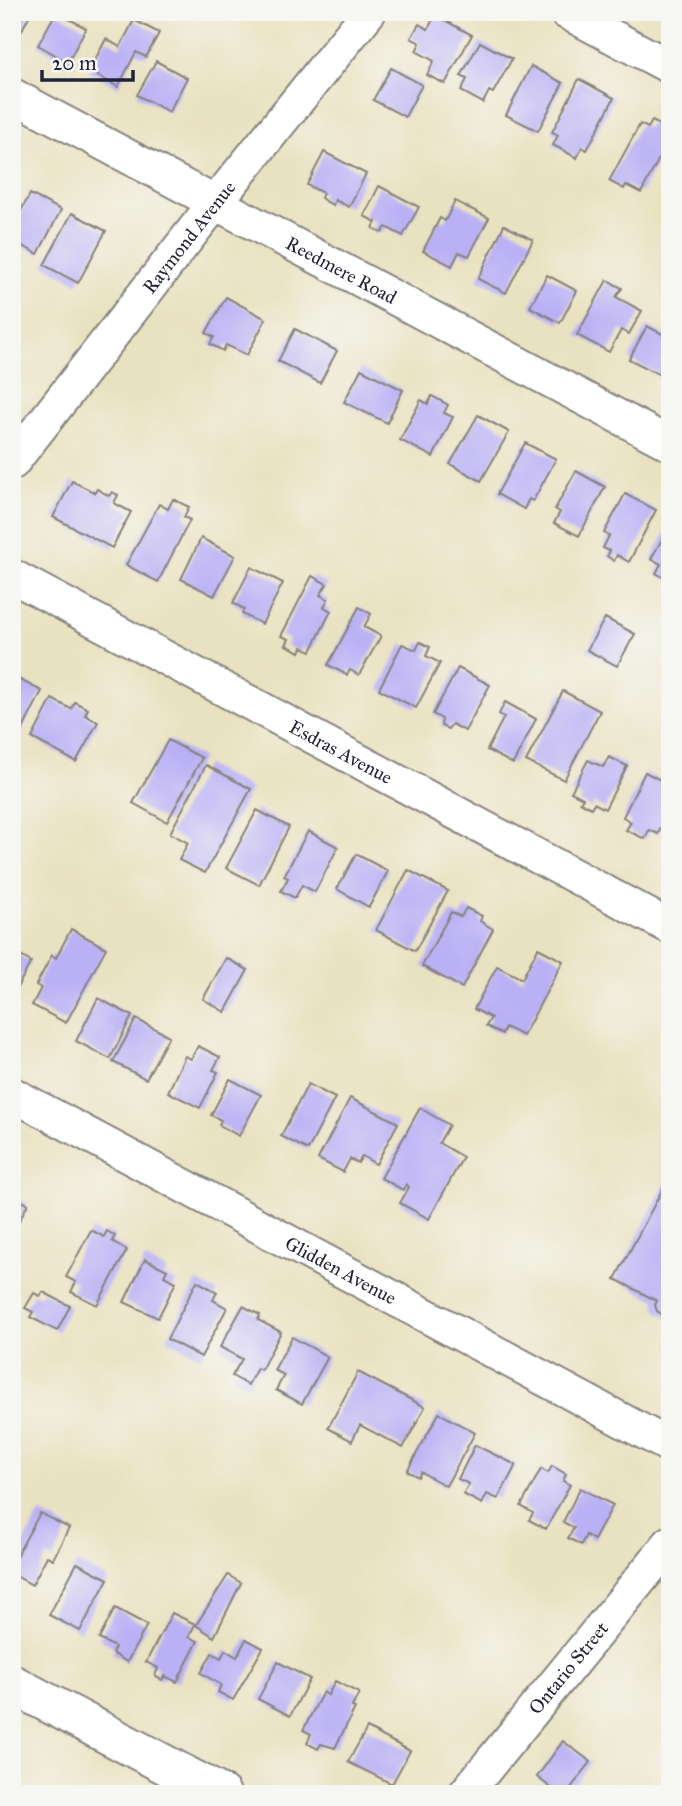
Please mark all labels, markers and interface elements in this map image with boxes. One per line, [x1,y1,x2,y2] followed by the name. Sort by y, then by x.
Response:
[42,38,133,82] scale bar
[52,50,97,76] text: 20 m
[138,176,240,298] street label: Raymond Avenue
[282,231,401,309] street label: Reedmere Road
[285,715,396,789] street label: Esdras Avenue
[281,1231,400,1309] street label: Glidden Avenue
[524,1617,613,1719] street label: Ontario Street

